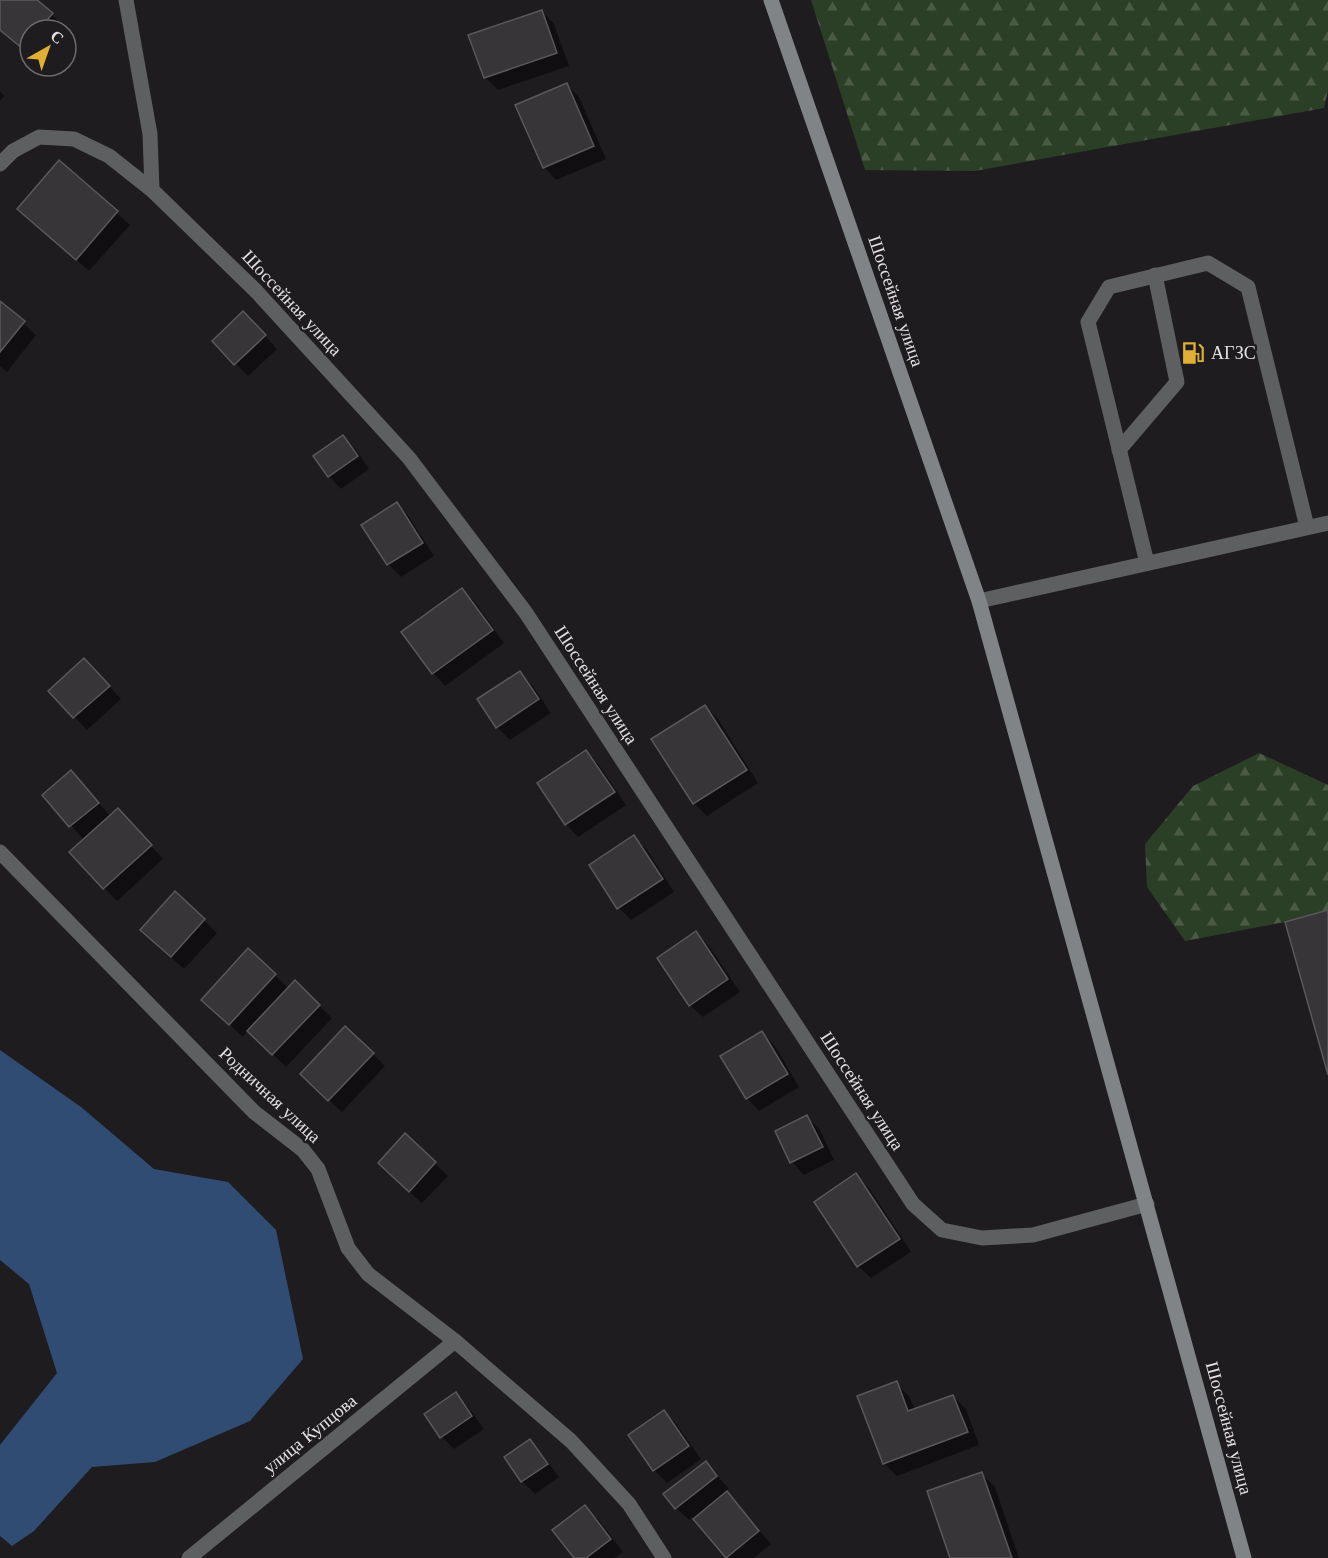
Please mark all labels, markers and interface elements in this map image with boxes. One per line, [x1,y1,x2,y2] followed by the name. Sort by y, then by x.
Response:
[18,18,78,78] north arrow
[47,25,68,48] text: С
[863,233,929,369] street label: Шоссейная улица
[237,245,347,361] street label: Шоссейная улица
[1180,340,1206,366] fuel station icon: АГЗС
[1211,342,1256,364] place label: АГЗС
[549,622,643,748] street label: Шоссейная улица
[815,1028,909,1154] street label: Шоссейная улица
[215,1042,325,1148] street label: Родничная улица
[1201,1359,1257,1497] street label: Шоссейная улица
[259,1390,361,1478] street label: улица Купцова

